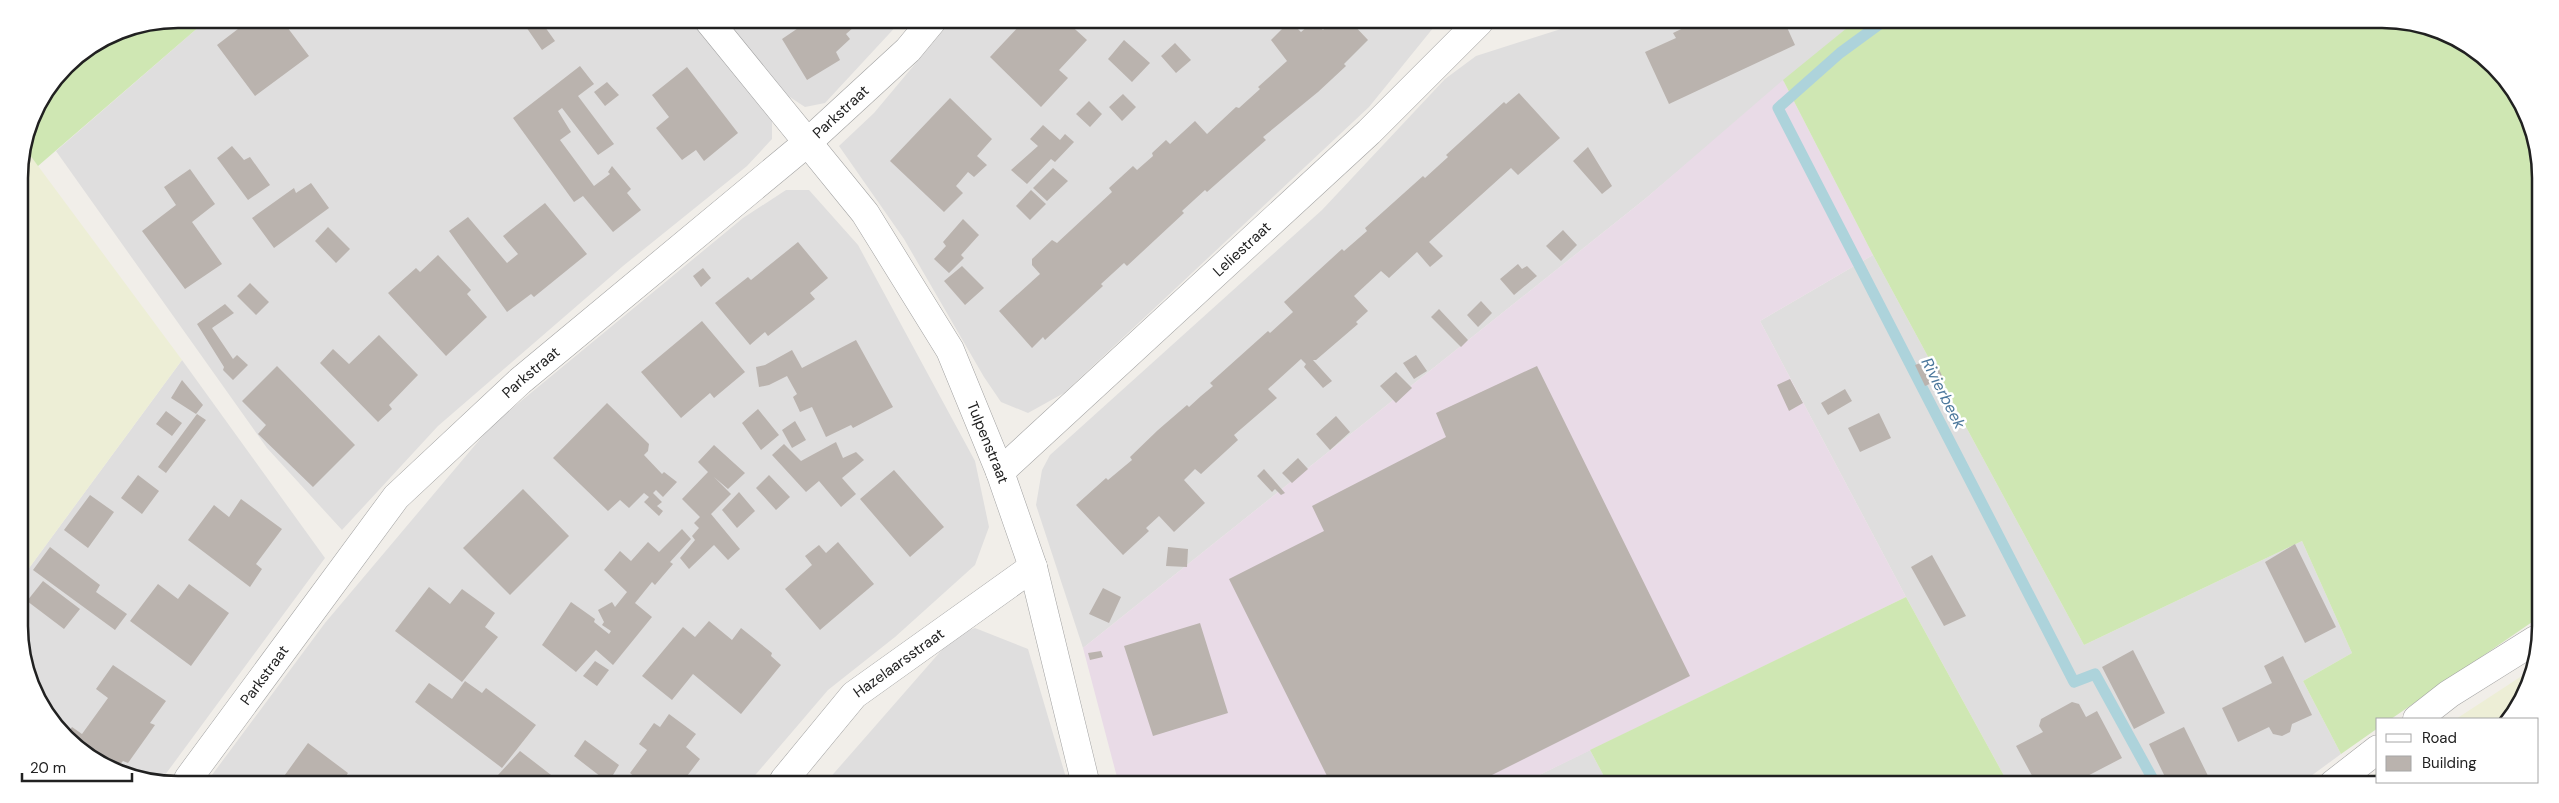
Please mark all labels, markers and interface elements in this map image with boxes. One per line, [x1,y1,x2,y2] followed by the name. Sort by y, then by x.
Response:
[808,81,873,143] street label: Parkstraat
[1209,217,1275,281] street label: Leliestraat
[498,342,564,403] street label: Parkstraat
[1917,354,1971,433] water label: Rivierbeek
[962,399,1013,486] street label: Tulpenstraat
[849,624,948,702] street label: Hazelaarsstraat
[236,641,293,709] street label: Parkstraat
[2376,718,2539,783] legend
[2422,728,2457,748] text: Road
[22,750,132,782] scale bar
[2422,753,2477,773] text: Building
[30,758,66,778] text: 20 m

